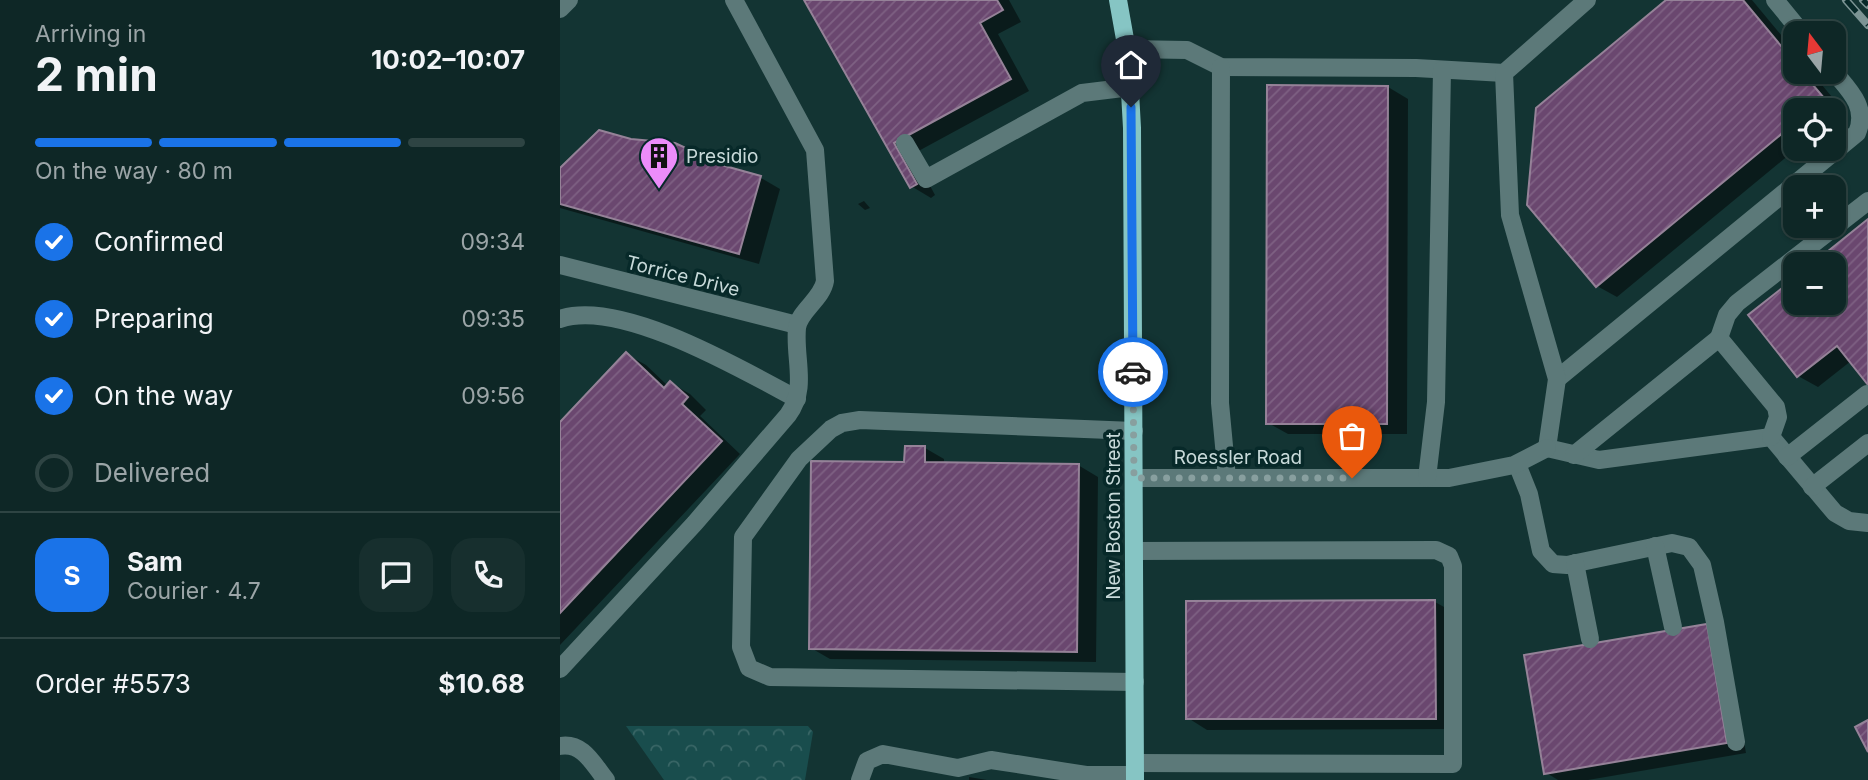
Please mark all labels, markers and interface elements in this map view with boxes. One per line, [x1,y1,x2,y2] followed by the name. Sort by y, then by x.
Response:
[35,20,146,48] text: Arriving in
[1783,21,1846,84] north arrow
[1783,21,1846,315] map controls
[1101,35,1161,107] pin
[371,44,525,75] text: 10:02–10:07
[35,46,158,102] text: 2 min
[1112,46,1150,84] icon: home
[1783,98,1846,161] button: locate
[638,135,680,190] building icon: Presidio
[686,145,758,168] place label: Presidio
[35,157,233,185] text: On the way · 80 m
[1783,175,1846,238] button: +
[35,223,73,261] icon: check
[94,226,224,257] text: Confirmed
[461,228,525,256] text: 09:34
[624,251,742,301] street label: Torrice Drive
[1783,252,1846,315] button: −
[35,300,73,338] icon: check
[94,303,214,334] text: Preparing
[461,305,525,333] text: 09:35
[1098,337,1168,407] courier
[1114,353,1152,391] icon: car
[35,377,73,415] icon: check
[94,380,233,411] text: On the way
[461,382,525,410] text: 09:56
[1322,406,1382,478] pin
[1333,417,1371,455] icon: bag
[1102,432,1125,600] street label: New Boston Street
[1174,446,1302,469] street label: Roessler Road
[94,457,210,488] text: Delivered
[359,538,433,612] button: chat
[451,538,525,612] button: phone
[127,546,183,577] text: Sam
[63,560,81,591] text: S
[127,577,261,605] text: Courier · 4.7
[35,668,191,699] text: Order #5573
[438,668,525,699] text: $10.68

